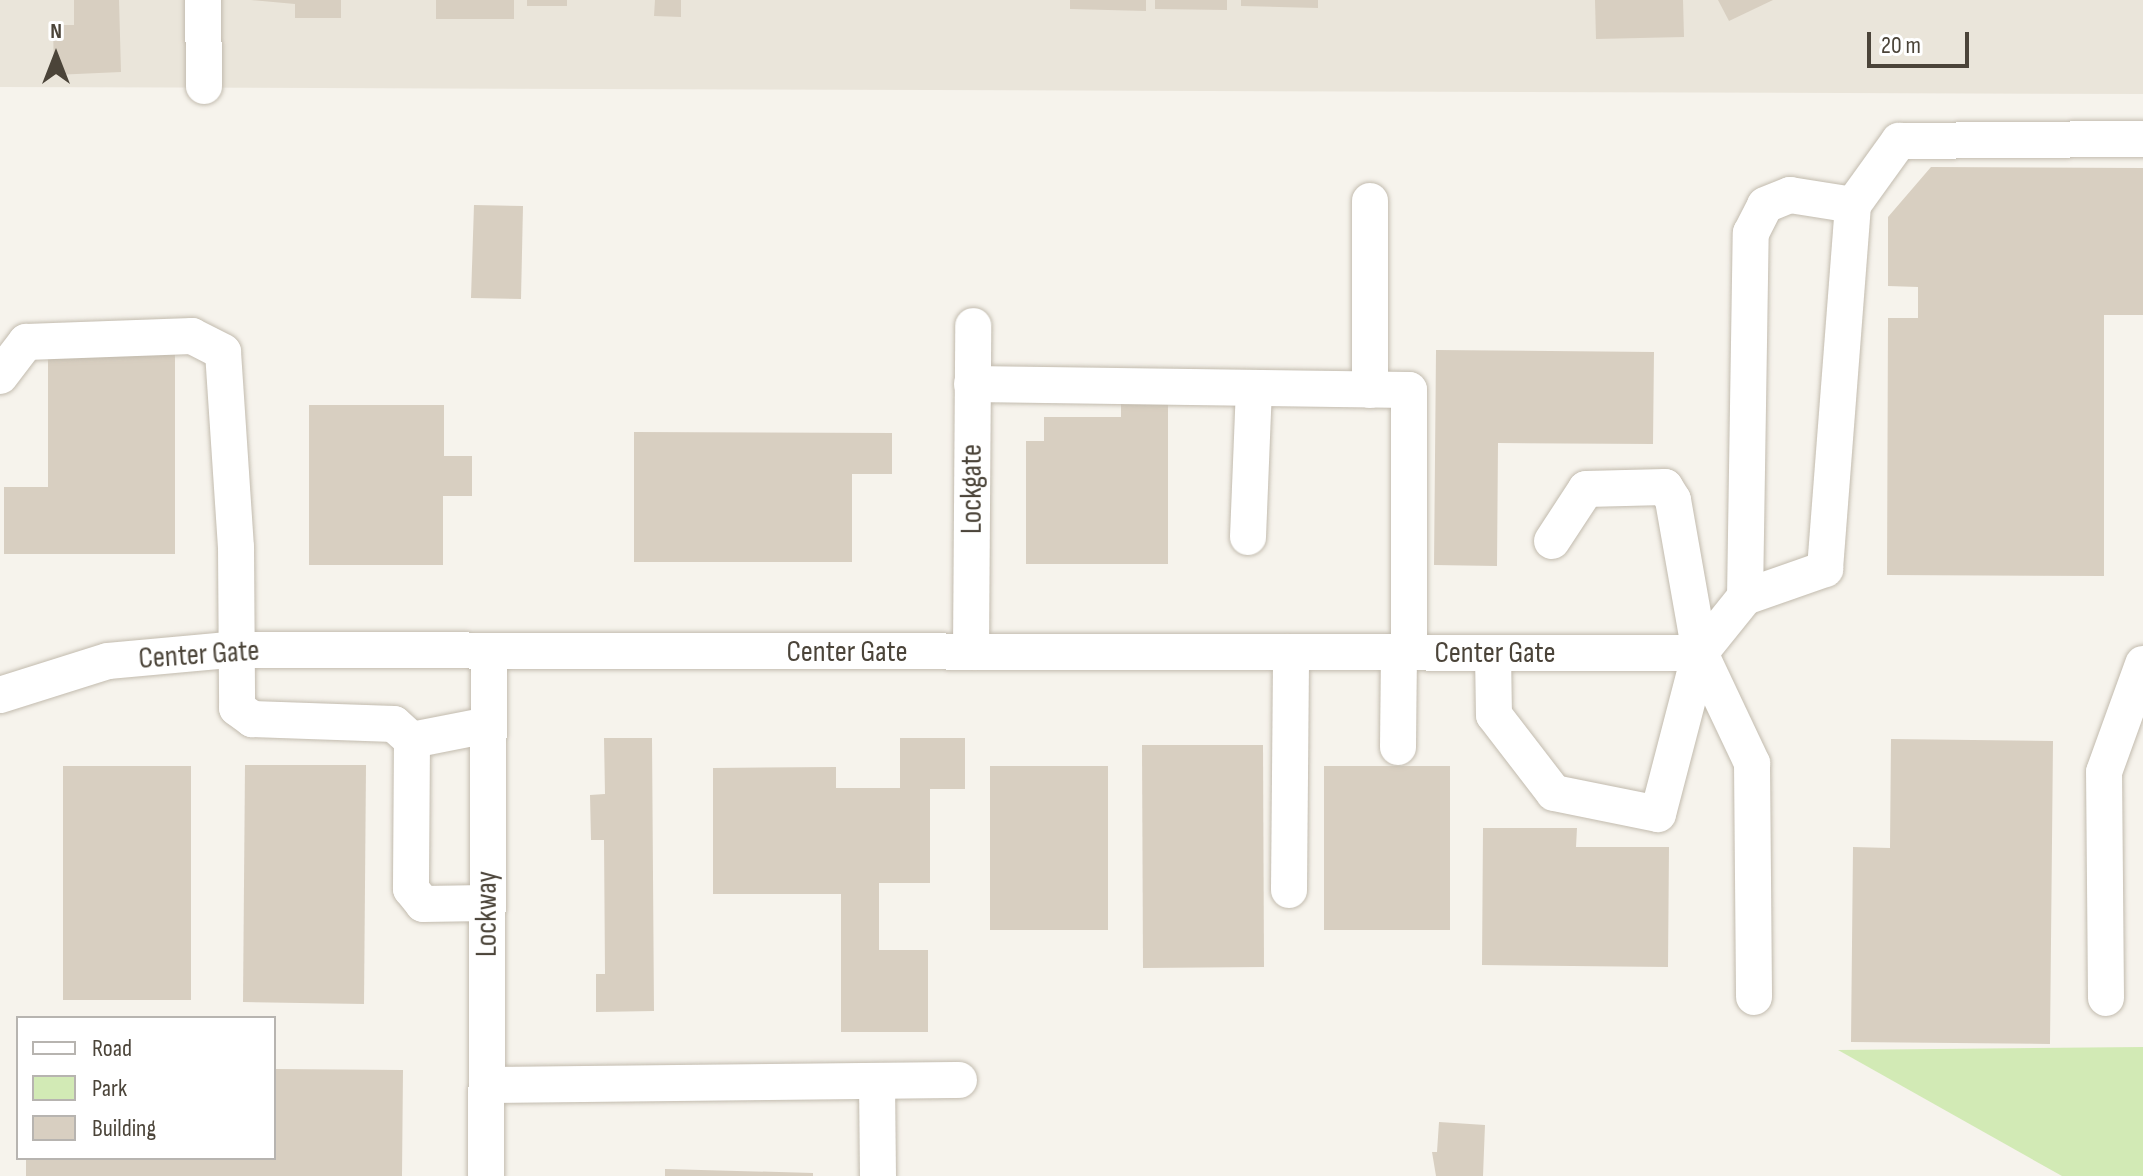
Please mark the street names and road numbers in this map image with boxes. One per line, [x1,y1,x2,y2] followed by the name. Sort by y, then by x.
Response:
[954,444,990,534] street label: Lockgate
[137,633,261,677] street label: Center Gate
[786,634,908,670] street label: Center Gate
[1434,635,1556,671] street label: Center Gate
[469,871,505,957] street label: Lockway

